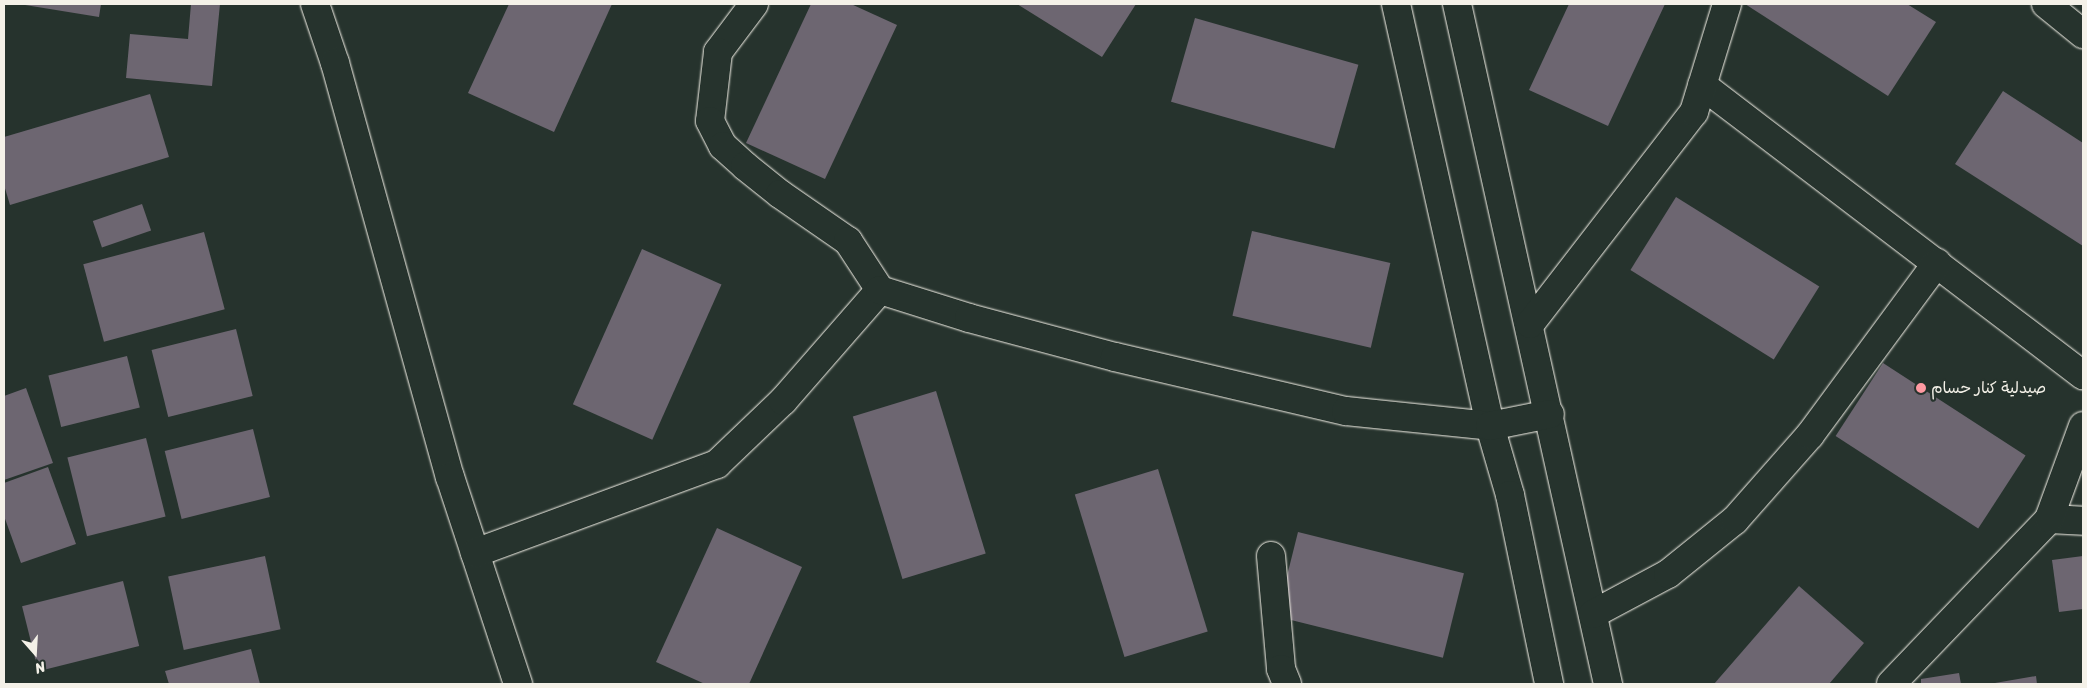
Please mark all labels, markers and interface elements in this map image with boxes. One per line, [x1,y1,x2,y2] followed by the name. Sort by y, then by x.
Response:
[1931,378,2046,398] place label: صيدلية كنار حسام
[1915,382,1927,394] marker: صيدلية كنار حسام
[10,628,60,678] north arrow
[31,654,49,681] text: N

